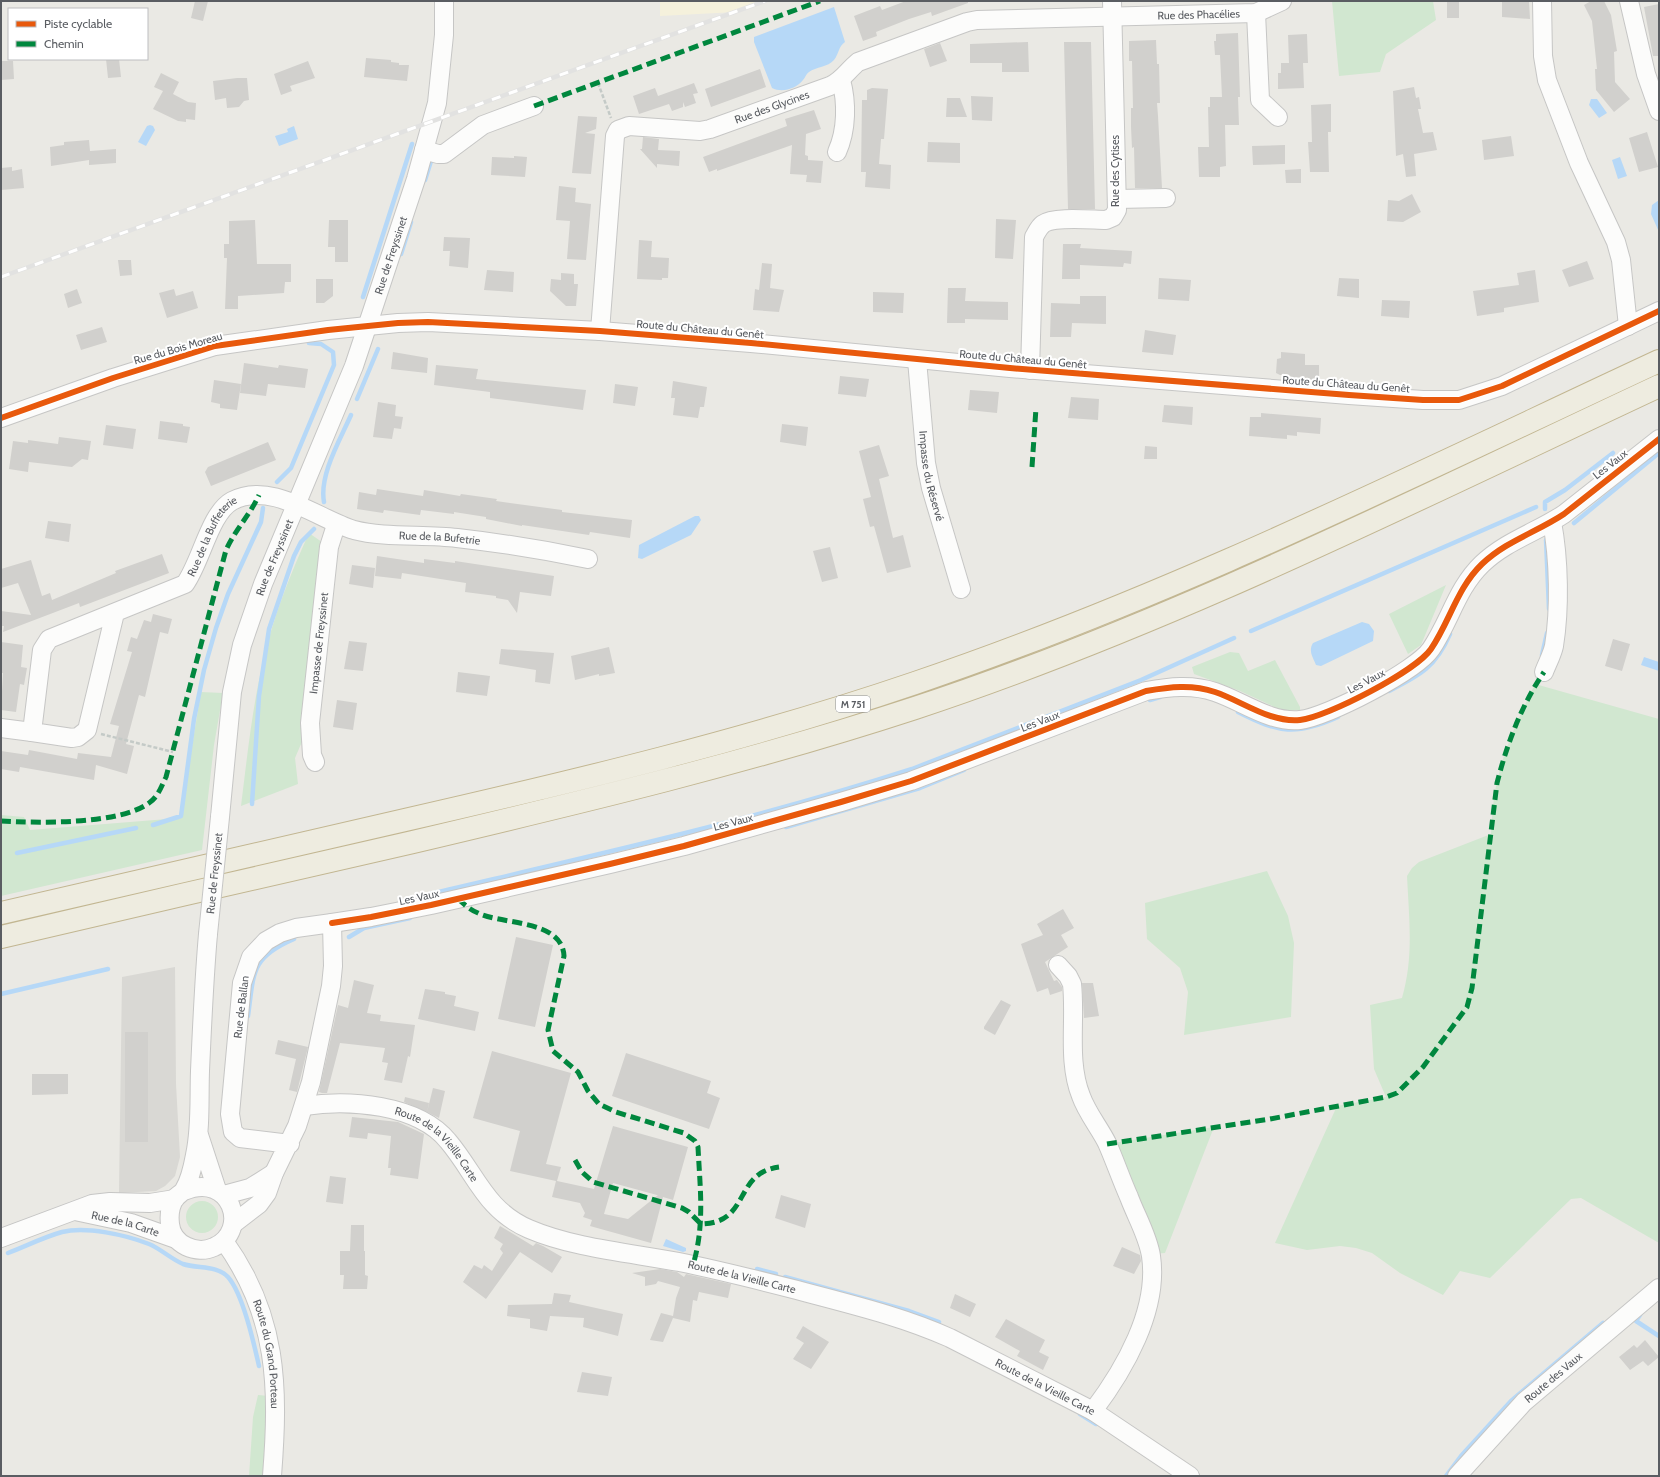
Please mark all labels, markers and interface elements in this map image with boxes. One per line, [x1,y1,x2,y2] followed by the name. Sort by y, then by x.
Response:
[1157,6,1241,22] street label: Rue des Phacélies
[8,8,148,60] legend
[44,16,112,31] text: Piste cyclable
[44,36,84,51] text: Chemin
[733,87,811,127] street label: Rue des Glycines
[1108,134,1122,207] street label: Rue des Cytises
[371,214,410,296] street label: Rue de Freyssinet
[636,316,765,342] street label: Route du Château du Genêt
[132,329,224,367] street label: Rue du Bois Moreau
[959,346,1088,372] street label: Route du Château du Genêt
[1282,373,1411,395] street label: Route du Château du Genêt
[916,430,948,523] street label: Impasse du Réservé
[1590,446,1631,482] street label: Les Vaux
[184,493,239,579] street label: Rue de la Buffeterie
[253,517,296,597] street label: Rue de Freyssinet
[399,528,482,548] street label: Rue de la Bufetrie
[306,591,331,695] street label: Impasse de Freyssinet
[1345,665,1388,697] street label: Les Vaux
[836,696,870,712] road number: M 751
[1019,707,1062,735] street label: Les Vaux
[712,810,755,834] street label: Les Vaux
[203,832,225,914] street label: Rue de Freyssinet
[398,886,441,908] street label: Les Vaux
[230,975,252,1039] street label: Rue de Ballan
[393,1103,482,1185] street label: Route de la Vieille Carte
[90,1208,162,1240] street label: Rue de la Carte
[687,1257,798,1297] street label: Route de la Vieille Carte
[250,1297,282,1409] street label: Route du Grand Porteau
[1521,1348,1586,1406] street label: Route des Vaux
[993,1355,1098,1418] street label: Route de la Vieille Carte

